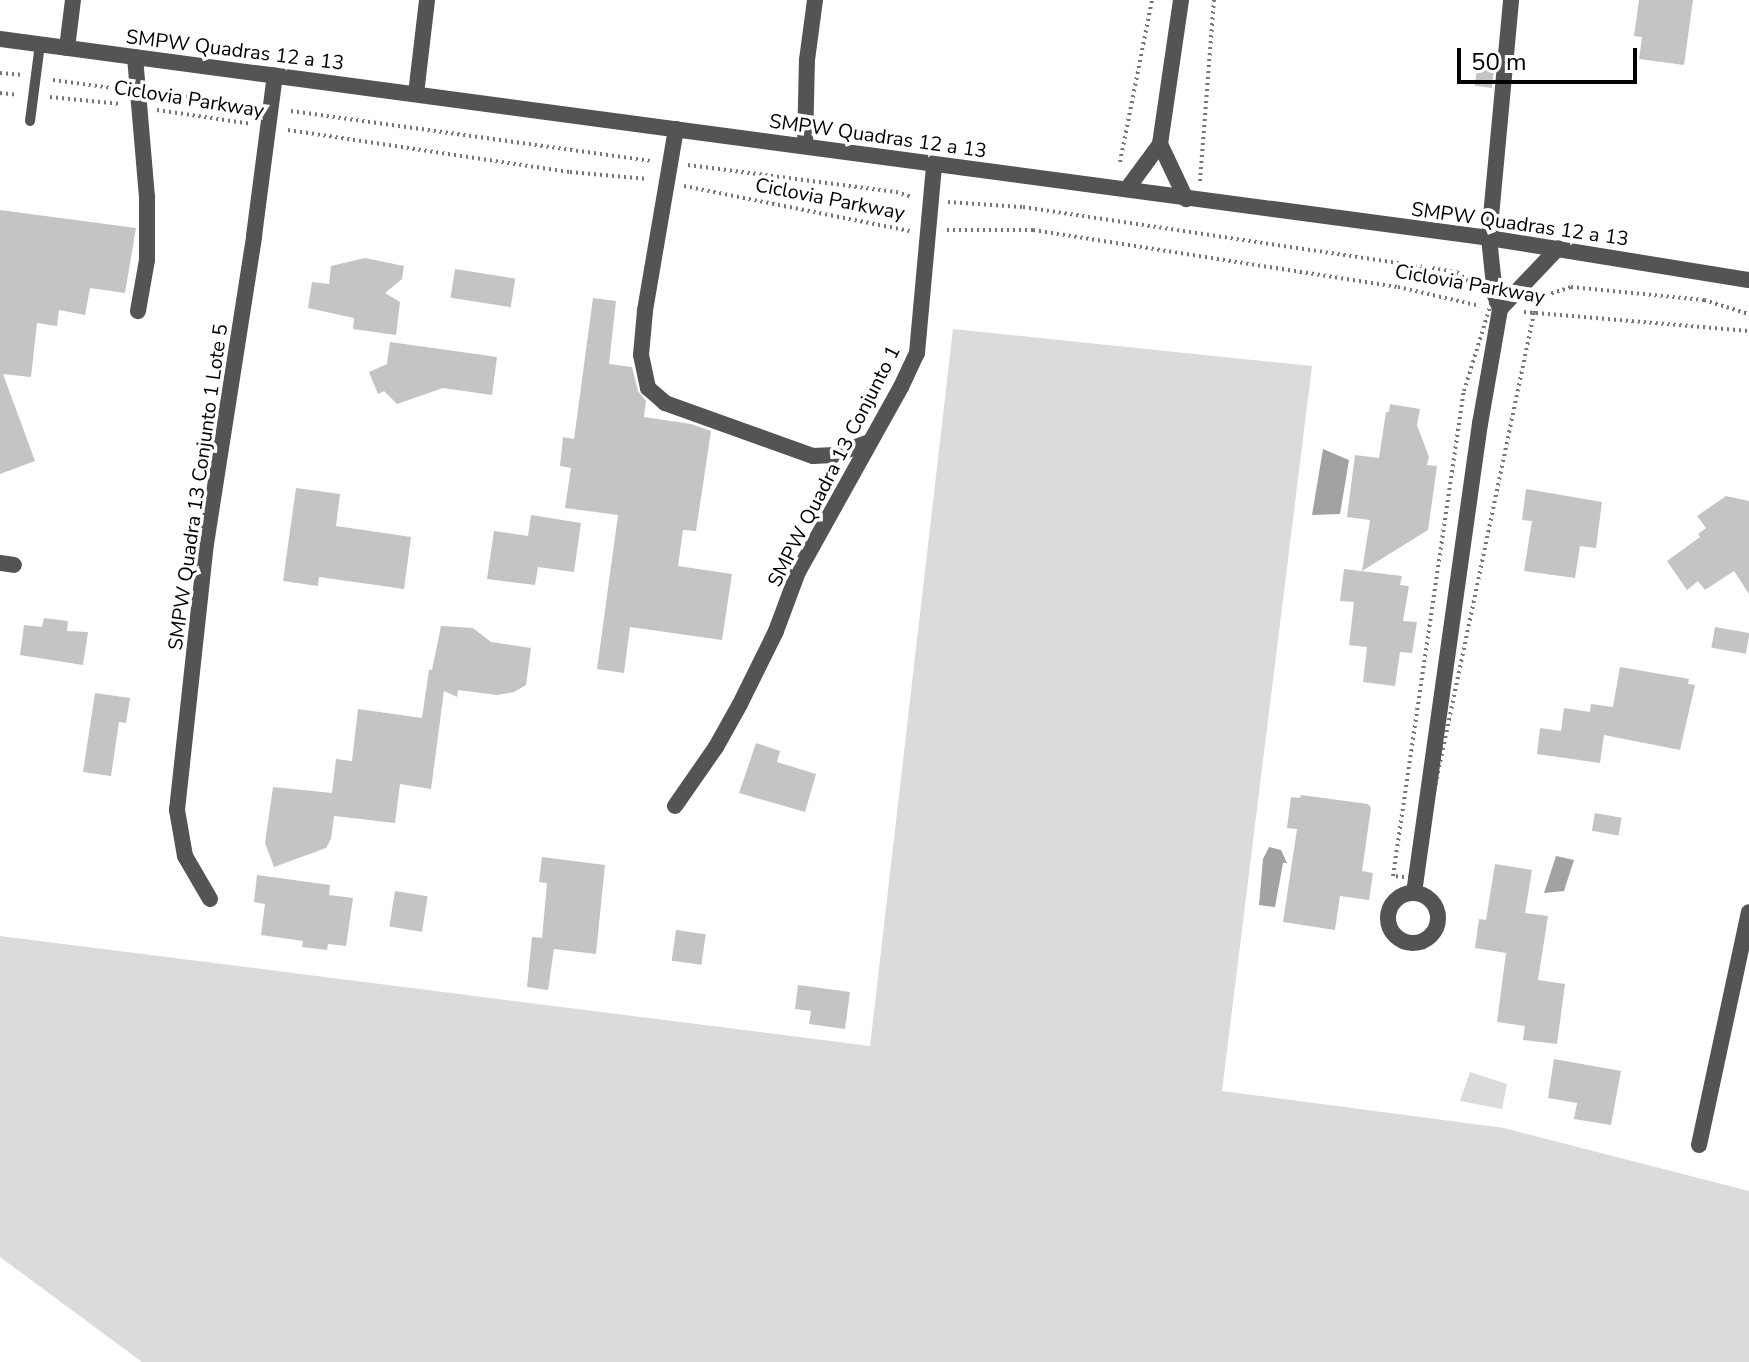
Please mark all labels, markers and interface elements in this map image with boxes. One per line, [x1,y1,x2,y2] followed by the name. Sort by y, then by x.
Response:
[125,25,345,75] street label: SMPW Quadras 12 a 13
[1461,32,1641,82] scale bar
[1471,46,1527,78] text: 50 m
[112,75,266,123] street label: Ciclovia Parkway
[768,109,988,163] street label: SMPW Quadras 12 a 13
[753,173,907,225] street label: Ciclovia Parkway
[1410,197,1630,251] street label: SMPW Quadras 12 a 13
[1393,259,1547,309] street label: Ciclovia Parkway
[163,322,233,652] street label: SMPW Quadra 13 Conjunto 1 Lote 5
[763,341,905,591] street label: SMPW Quadra 13 Conjunto 1

